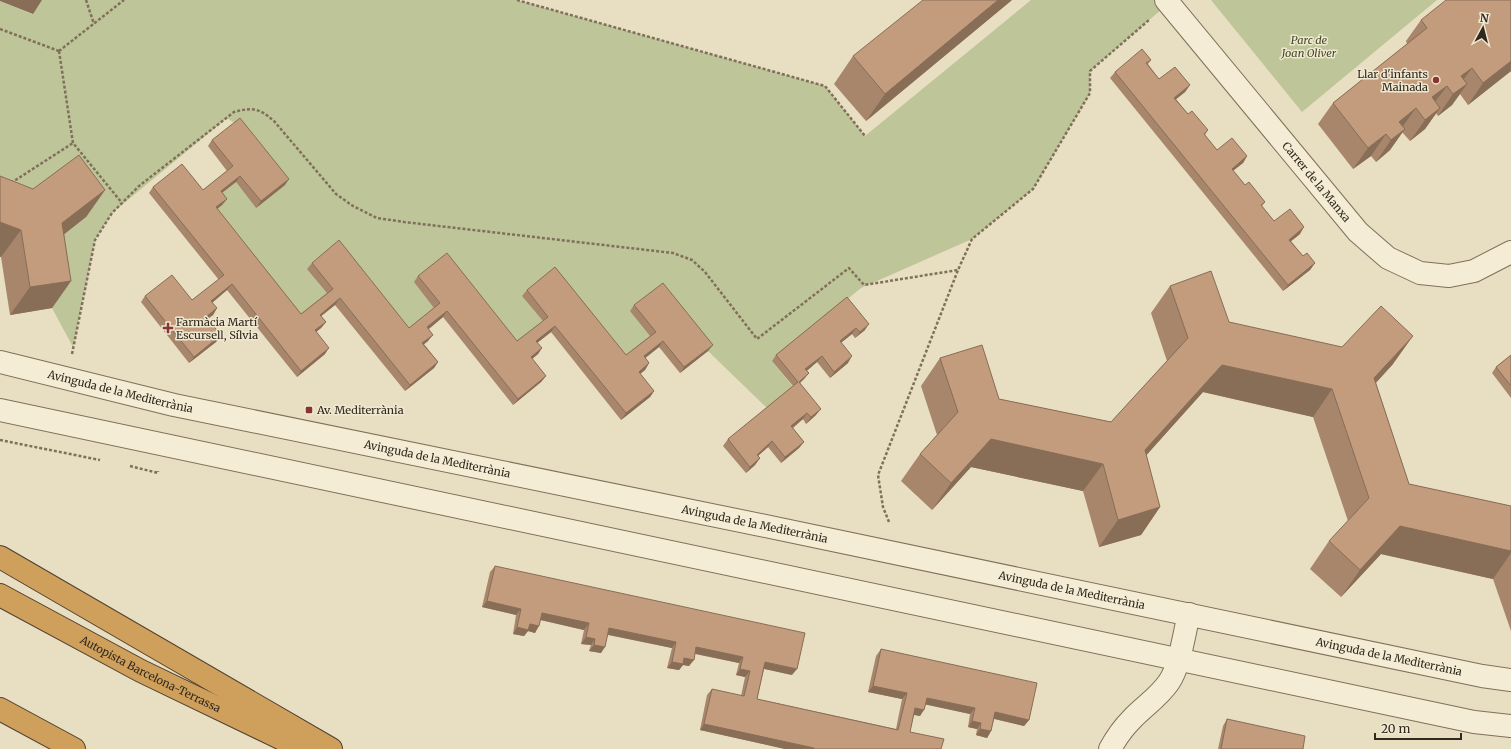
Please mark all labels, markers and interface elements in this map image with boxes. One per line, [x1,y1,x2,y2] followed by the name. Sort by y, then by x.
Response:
[1463,8,1503,48] north arrow
[1479,11,1490,26] text: N
[1281,33,1337,60] park label: Parc de Joan Oliver
[1357,67,1428,94] place label: Llar d'infants Mainada
[1431,75,1441,85] marker: Llar d'infants Mainada
[1279,139,1354,225] street label: Carrer de la Manxa
[176,315,258,342] place label: Farmàcia Martí Escursell, Sílvia
[163,323,173,333] marker: Farmàcia Martí Escursell, Sílvia
[45,367,194,416] street label: Avinguda de la Mediterrània
[316,403,404,417] place label: Av. Mediterrània
[304,405,314,415] marker: Av. Mediterrània
[362,437,512,481] street label: Avinguda de la Mediterrània
[679,502,829,546] street label: Avinguda de la Mediterrània
[996,568,1146,612] street label: Avinguda de la Mediterrània
[77,632,223,715] street label: Autopista Barcelona-Terrassa
[1314,634,1463,679] street label: Avinguda de la Mediterrània
[1375,715,1461,741] scale bar
[1381,721,1410,736] text: 20 m

